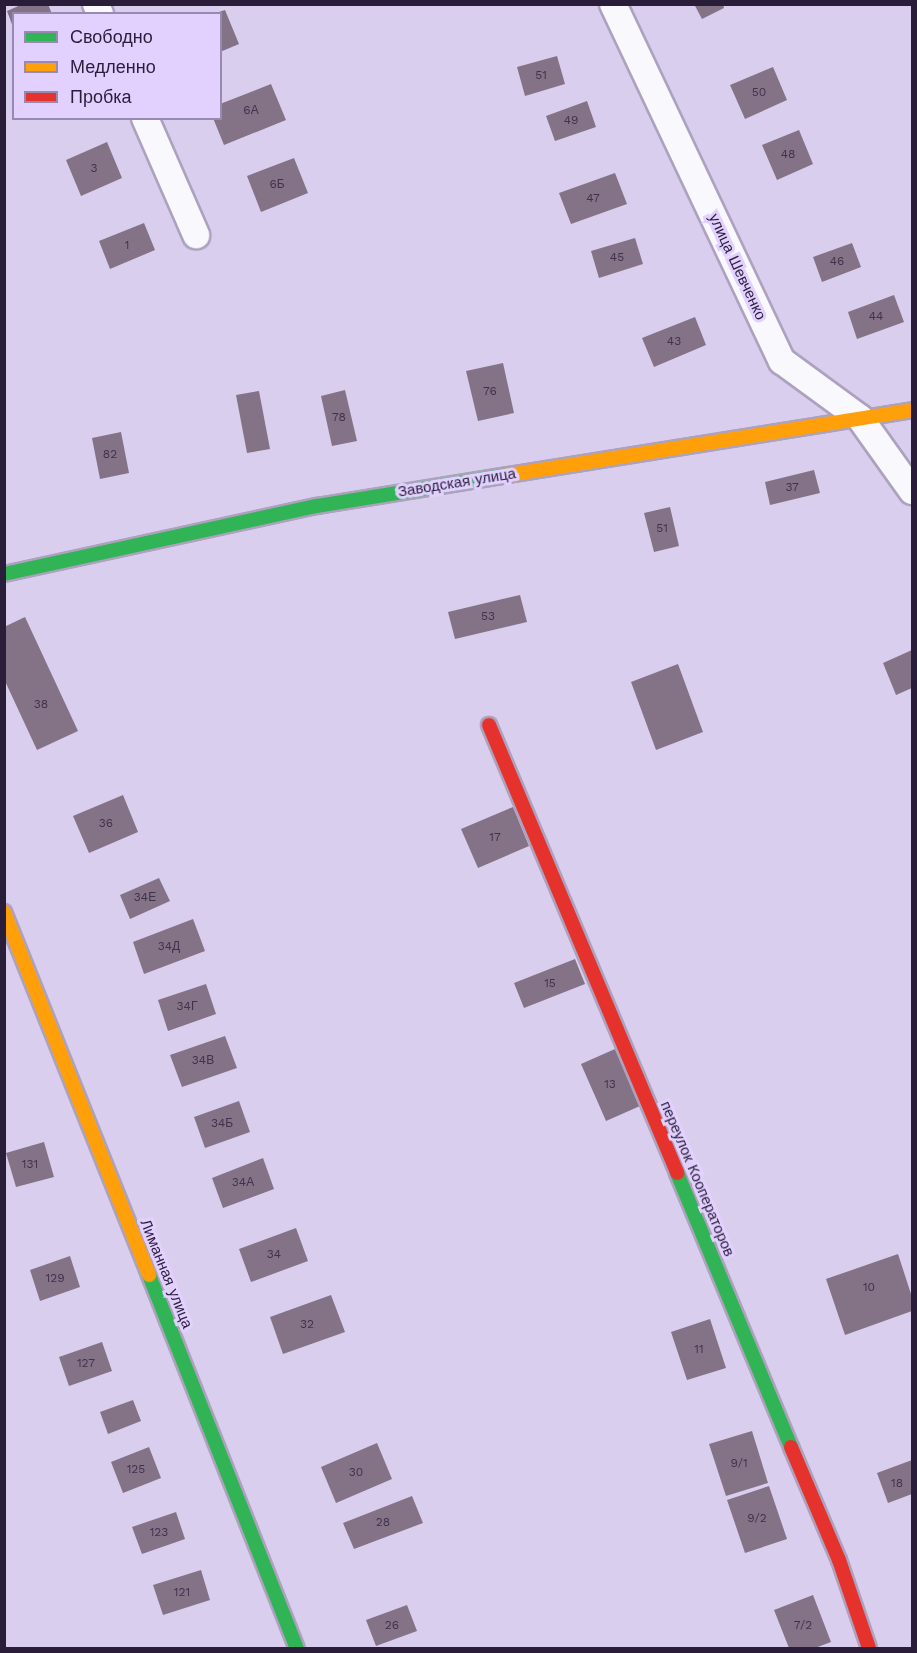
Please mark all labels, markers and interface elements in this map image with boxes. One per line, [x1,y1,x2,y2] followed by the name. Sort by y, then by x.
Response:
[12,12,222,120] legend
[70,26,153,47] text: Свободно
[70,56,156,77] text: Медленно
[535,69,547,83] house number: 51
[70,86,132,107] text: Пробка
[752,86,766,100] house number: 50
[243,104,259,118] house number: 6А
[564,114,578,128] house number: 49
[781,148,795,162] house number: 48
[91,162,97,176] house number: 3
[269,178,285,192] house number: 6Б
[586,192,600,206] house number: 47
[704,211,770,323] street label: улица Шевченко
[125,239,129,253] house number: 1
[610,251,624,265] house number: 45
[830,255,844,269] house number: 46
[869,310,883,324] house number: 44
[667,335,681,349] house number: 43
[483,385,497,399] house number: 76
[332,411,346,425] house number: 78
[103,448,117,462] house number: 82
[397,465,517,501] street label: Заводская улица
[785,481,799,495] house number: 37
[656,522,668,536] house number: 51
[481,610,495,624] house number: 53
[34,698,48,712] house number: 38
[99,817,113,831] house number: 36
[489,831,501,845] house number: 17
[134,891,156,905] house number: 34Е
[158,940,180,954] house number: 34Д
[544,977,556,991] house number: 15
[177,1000,197,1014] house number: 34Г
[192,1054,214,1068] house number: 34В
[604,1078,616,1092] house number: 13
[656,1099,738,1259] street label: переулок Кооператоров
[211,1117,233,1131] house number: 34Б
[22,1158,38,1172] house number: 131
[232,1176,254,1190] house number: 34А
[136,1217,196,1331] street label: Лиманная улица
[267,1248,281,1262] house number: 34
[45,1272,65,1286] house number: 129
[863,1281,875,1295] house number: 10
[300,1318,314,1332] house number: 32
[694,1343,704,1357] house number: 11
[77,1357,95,1371] house number: 127
[730,1457,748,1471] house number: 9/1
[127,1463,145,1477] house number: 125
[349,1466,363,1480] house number: 30
[891,1477,903,1491] house number: 18
[747,1512,767,1526] house number: 9/2
[376,1516,390,1530] house number: 28
[150,1526,168,1540] house number: 123
[174,1586,190,1600] house number: 121
[385,1619,399,1633] house number: 26
[794,1619,812,1633] house number: 7/2

